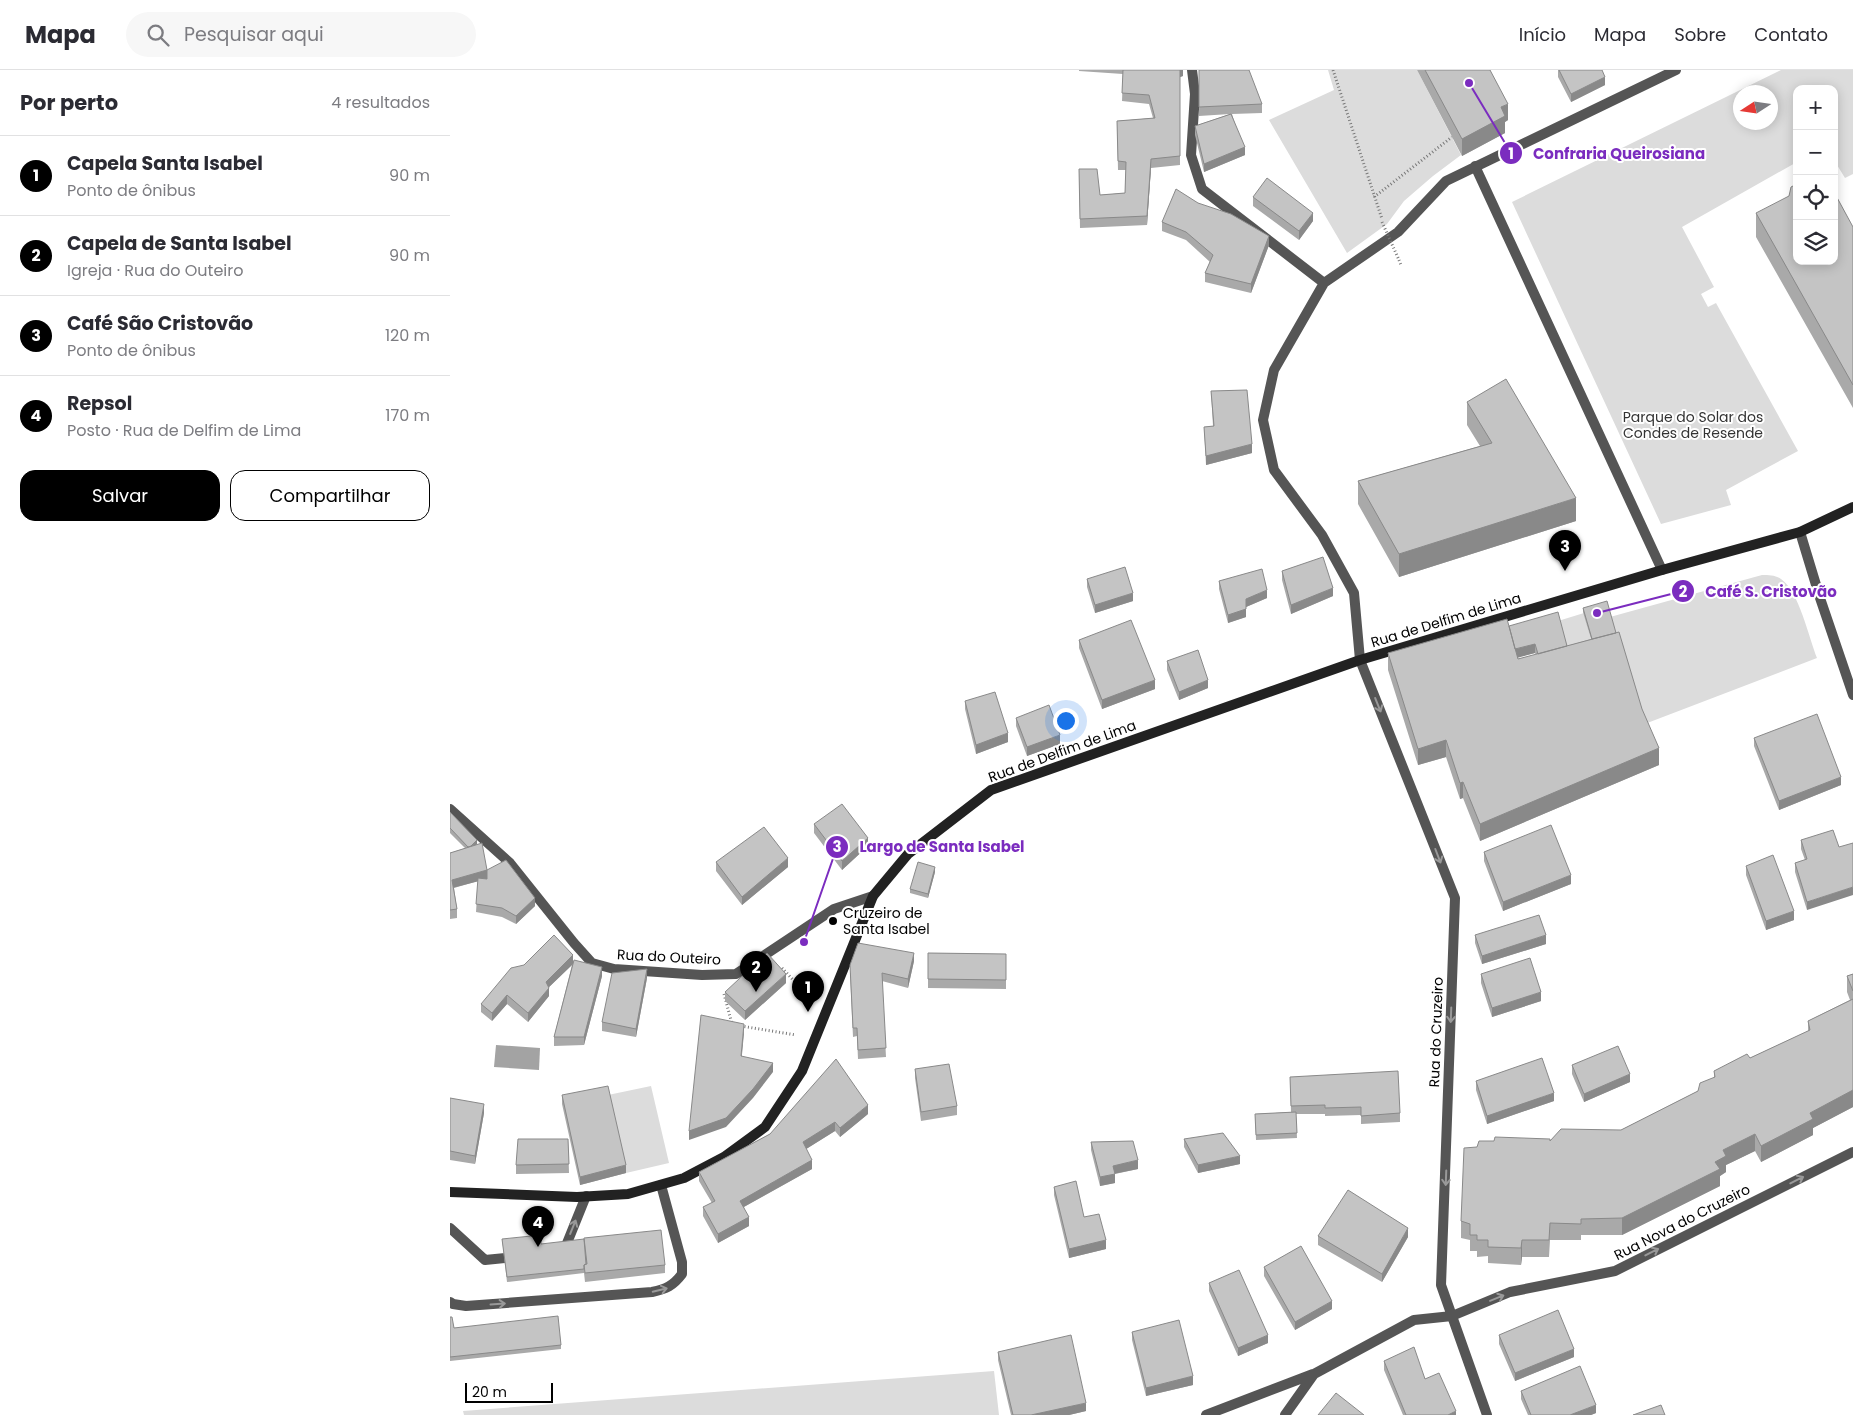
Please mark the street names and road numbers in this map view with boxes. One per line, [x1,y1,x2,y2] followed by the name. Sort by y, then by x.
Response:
[1368,588,1524,652] street label: Rua de Delfim de Lima
[985,715,1139,787] street label: Rua de Delfim de Lima
[616,944,722,970] street label: Rua do Outeiro
[1424,976,1448,1088] street label: Rua do Cruzeiro
[1610,1179,1754,1265] street label: Rua Nova do Cruzeiro

